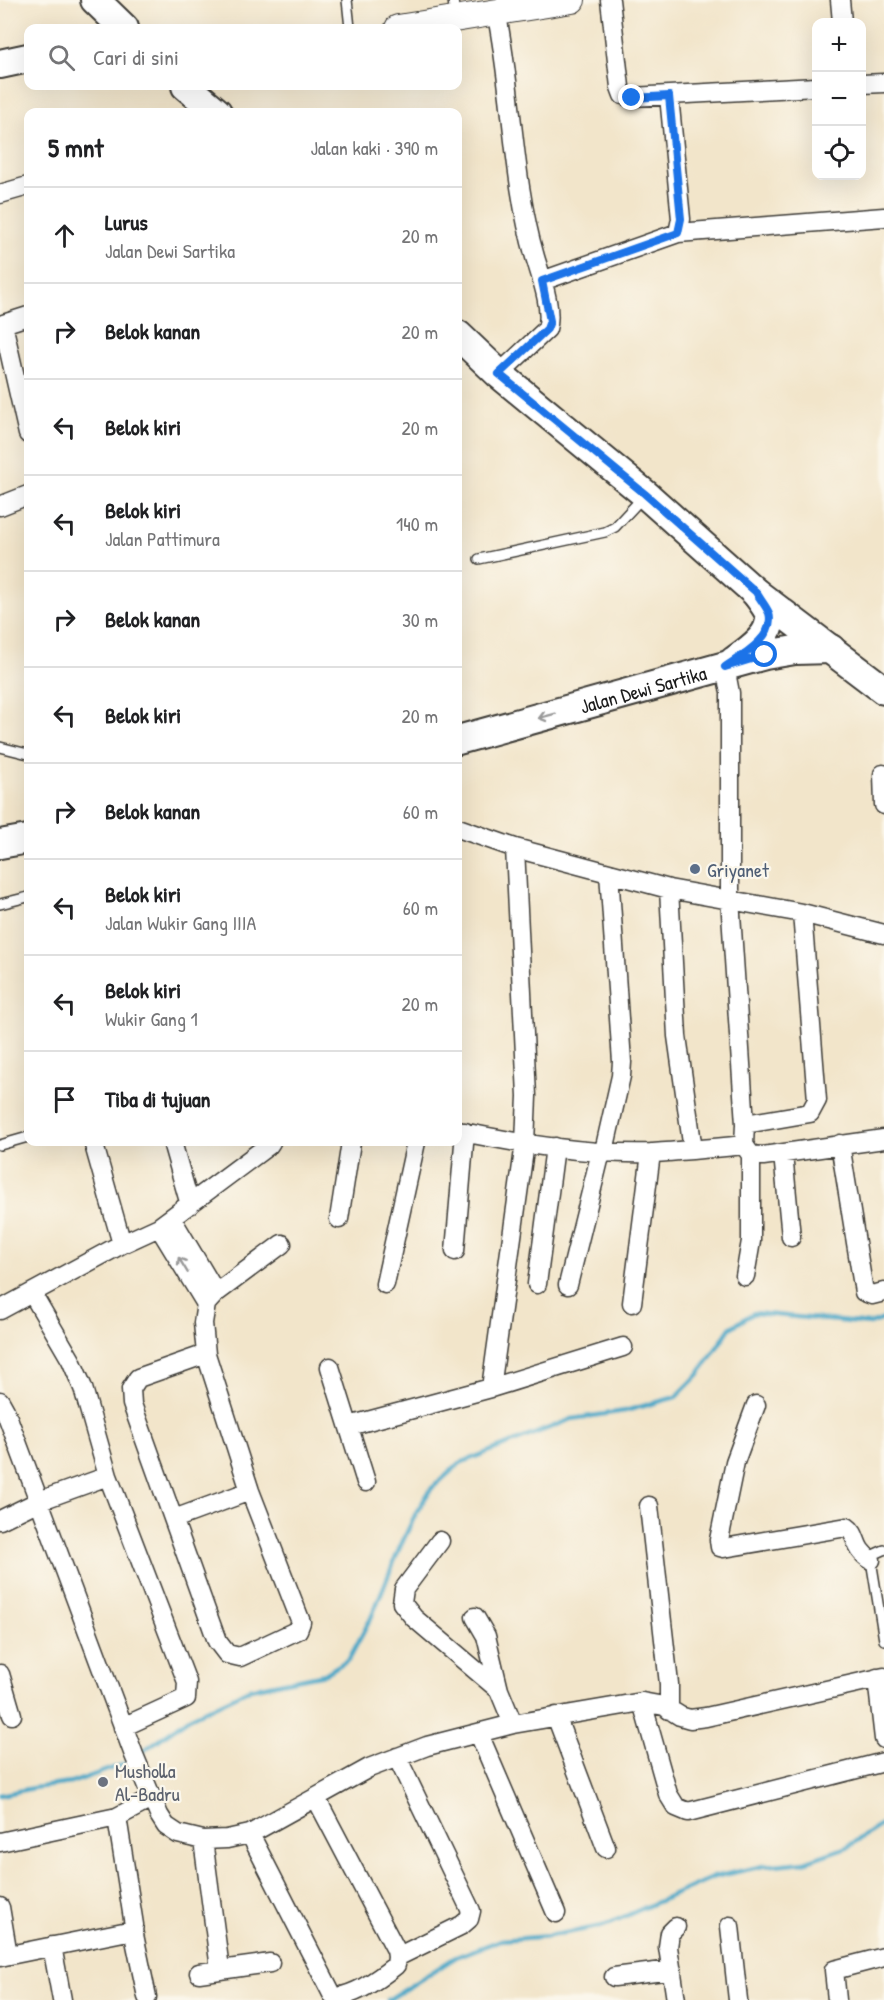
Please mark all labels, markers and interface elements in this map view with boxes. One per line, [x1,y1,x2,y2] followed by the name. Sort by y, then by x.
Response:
[812,18,866,180] map controls
[812,18,866,72] button: +
[24,24,462,90] search box
[45,41,78,74] icon: search
[93,42,179,72] text: Cari di sini
[812,72,866,126] button: −
[618,84,644,110] route end
[812,126,866,180] button: locate
[48,130,103,165] text: 5 mnt
[310,134,438,161] text: Jalan kaki · 390 m
[105,207,148,237] text: Lurus
[48,219,81,252] icon: ahead
[401,222,438,249] text: 20 m
[105,237,235,264] text: Jalan Dewi Sartika
[48,315,81,348] icon: right
[105,316,200,346] text: Belok kanan
[401,318,438,345] text: 20 m
[48,411,81,444] icon: left
[105,412,181,442] text: Belok kiri
[401,414,438,441] text: 20 m
[105,495,181,525] text: Belok kiri
[48,507,81,540] icon: left
[396,510,438,537] text: 140 m
[105,525,220,552] text: Jalan Pattimura
[48,603,81,636] icon: right
[105,604,200,634] text: Belok kanan
[402,606,438,633] text: 30 m
[751,641,777,667] route start
[577,658,710,719] street label: Jalan Dewi Sartika
[48,699,81,732] icon: left
[105,700,181,730] text: Belok kiri
[401,702,438,729] text: 20 m
[538,711,557,722] one-way arrow
[48,795,81,828] icon: right
[105,796,200,826] text: Belok kanan
[403,798,438,825] text: 60 m
[707,856,770,883] place label: Griyanet
[688,862,702,876] marker: Griyanet
[105,879,181,909] text: Belok kiri
[48,891,81,924] icon: left
[403,894,438,921] text: 60 m
[105,909,256,936] text: Jalan Wukir Gang IIIA
[105,975,181,1005] text: Belok kiri
[48,987,81,1020] icon: left
[401,990,438,1017] text: 20 m
[105,1005,198,1032] text: Wukir Gang 1
[48,1083,81,1116] icon: arrive
[105,1084,210,1114] text: Tiba di tujuan
[176,1257,188,1274] one-way arrow
[115,1757,180,1807] place label: Musholla Al-Badru
[96,1775,110,1789] marker: Musholla Al-Badru

